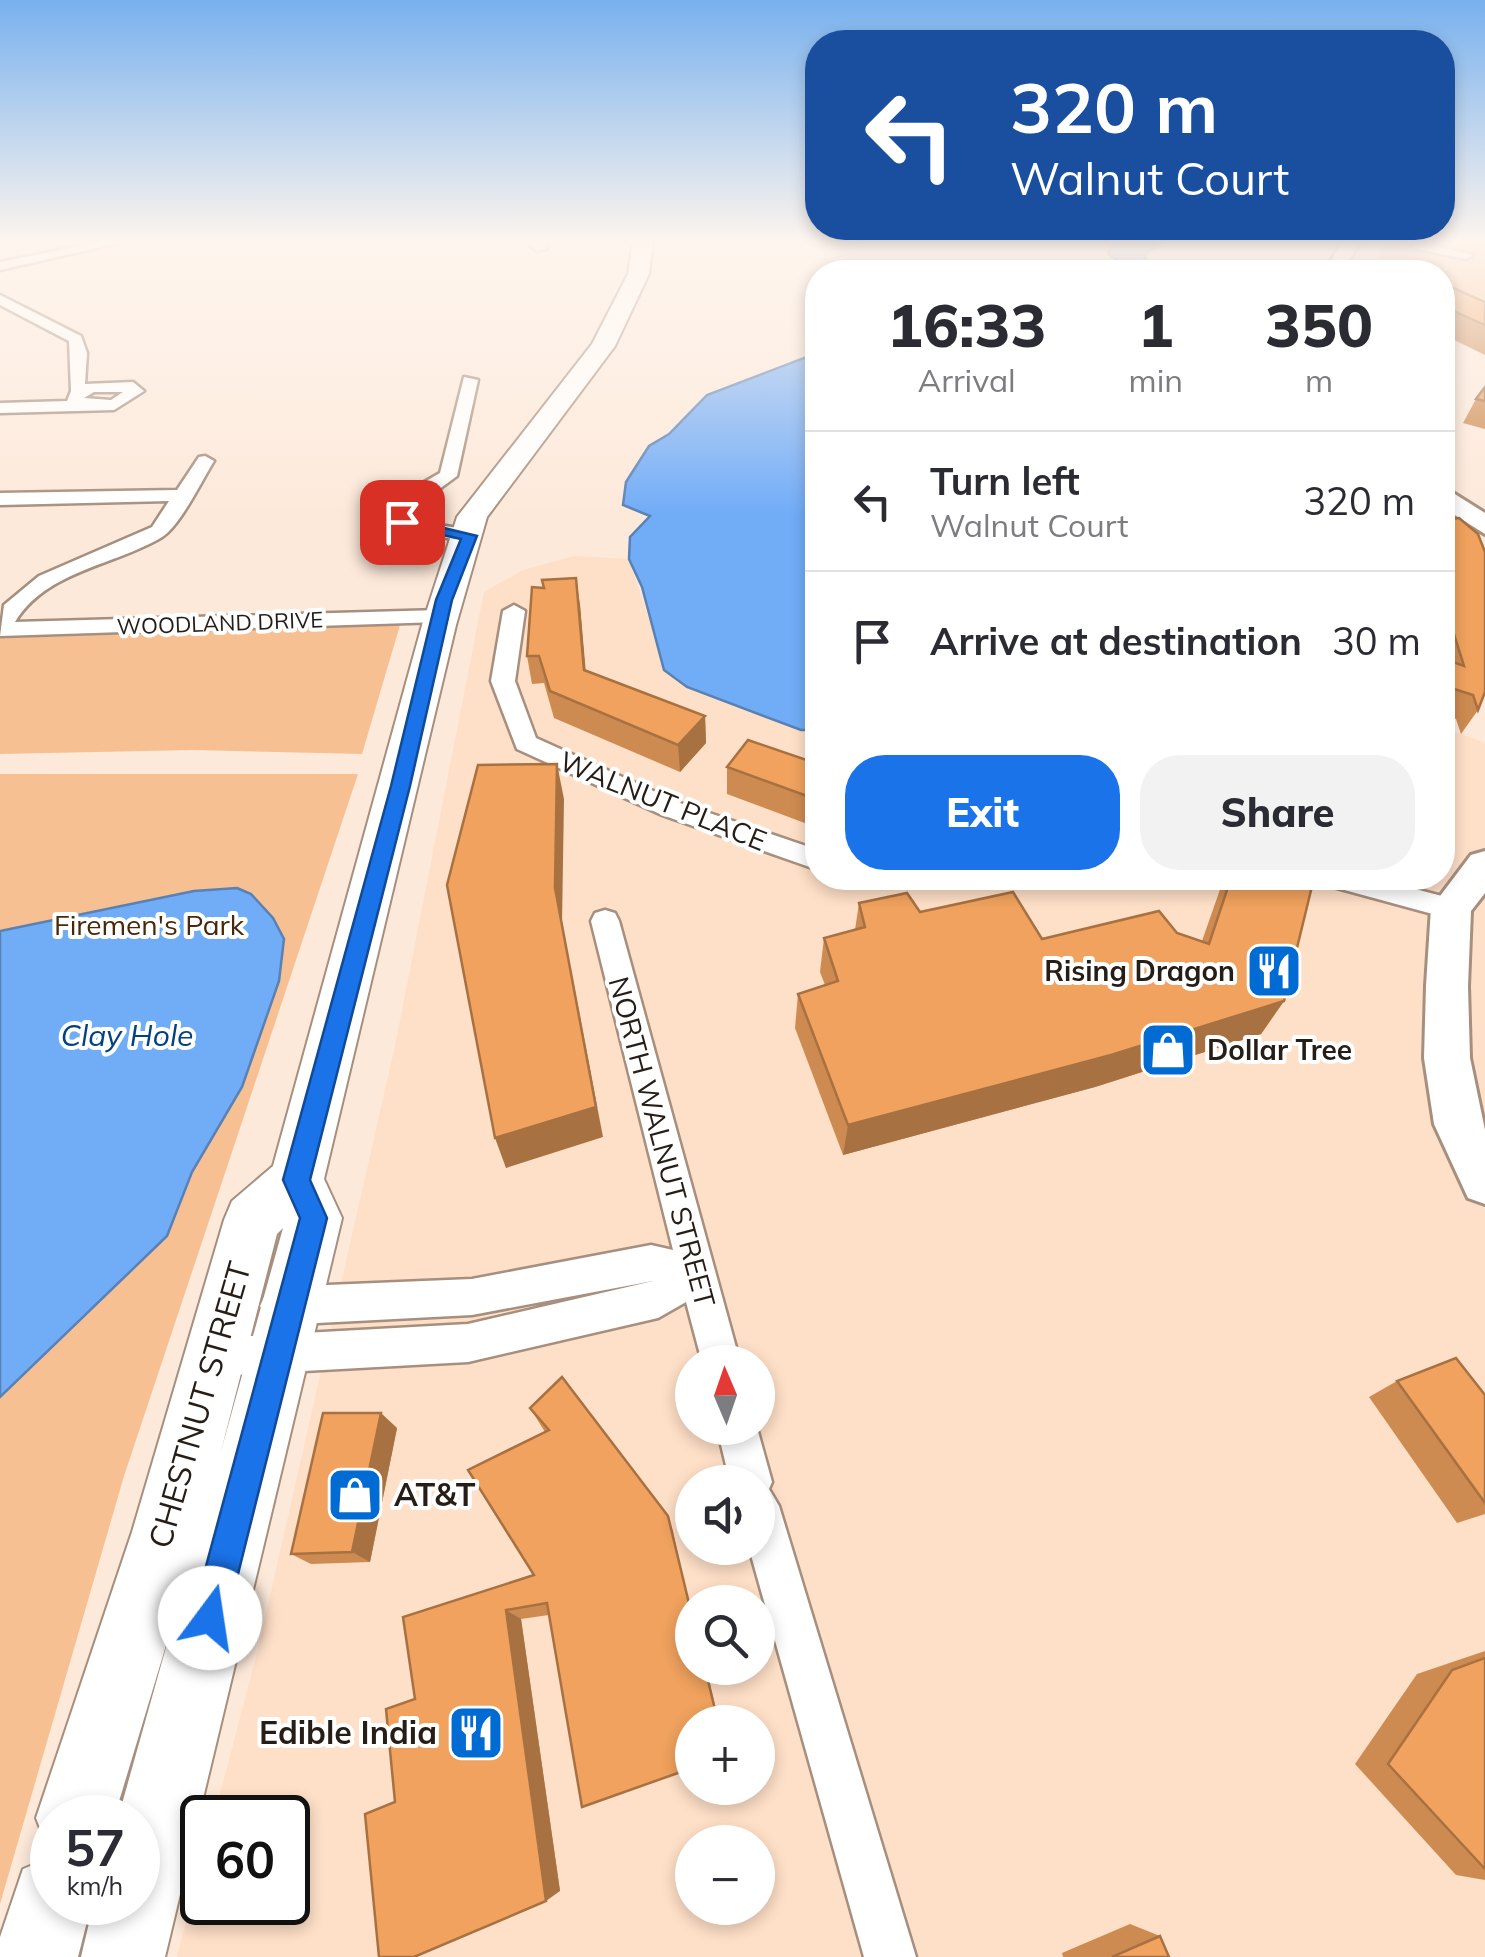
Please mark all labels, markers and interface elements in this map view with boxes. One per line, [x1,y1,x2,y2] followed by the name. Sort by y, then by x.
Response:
[1010,63,1218,151] text: 320 m
[845,70,975,200] icon: left
[1010,150,1289,206] text: Walnut Court
[887,287,1047,362] text: 16:33
[1138,287,1174,362] text: 1
[1265,287,1373,362] text: 350
[918,360,1016,400] text: Arrival
[1129,360,1183,400] text: min
[1305,360,1333,400] text: m
[930,457,1080,505] text: Turn left
[845,474,900,529] icon: left
[1303,477,1415,525] text: 320 m
[360,480,445,565] pin
[375,495,430,550] icon: arrive
[930,505,1129,545] text: Walnut Court
[116,605,324,641] street label: WOODLAND DRIVE
[845,614,900,669] icon: arrive
[930,617,1302,665] text: Arrive at destination
[1332,617,1421,665] text: 30 m
[555,743,772,858] street label: WALNUT PLACE
[845,755,1120,870] button: Exit
[1140,755,1415,870] button: Share
[54,907,245,942] park label: Firemen's Park
[1244,941,1304,1001] restaurant icon: Rising Dragon
[1044,953,1235,988] place label: Rising Dragon
[601,973,724,1311] street label: NORTH WALNUT STREET
[61,1016,193,1054] water label: Clay Hole
[1138,1020,1198,1080] shop icon: Dollar Tree
[1207,1032,1352,1067] place label: Dollar Tree
[139,1257,259,1553] street label: CHESTNUT STREET
[675,1345,775,1445] north arrow
[675,1345,775,1925] map controls
[325,1465,385,1525] shop icon: AT&T
[675,1465,775,1565] button: sound
[394,1474,476,1514] place label: AT&T
[158,1566,262,1670] position arrow
[675,1585,775,1685] button: search
[446,1703,506,1763] restaurant icon: Edible India
[675,1705,775,1805] button: +
[259,1712,437,1752] place label: Edible India
[180,1795,310,1925] speed limit sign: 60
[65,1816,125,1879] text: 57
[675,1825,775,1925] button: −
[67,1870,123,1901] text: km/h

